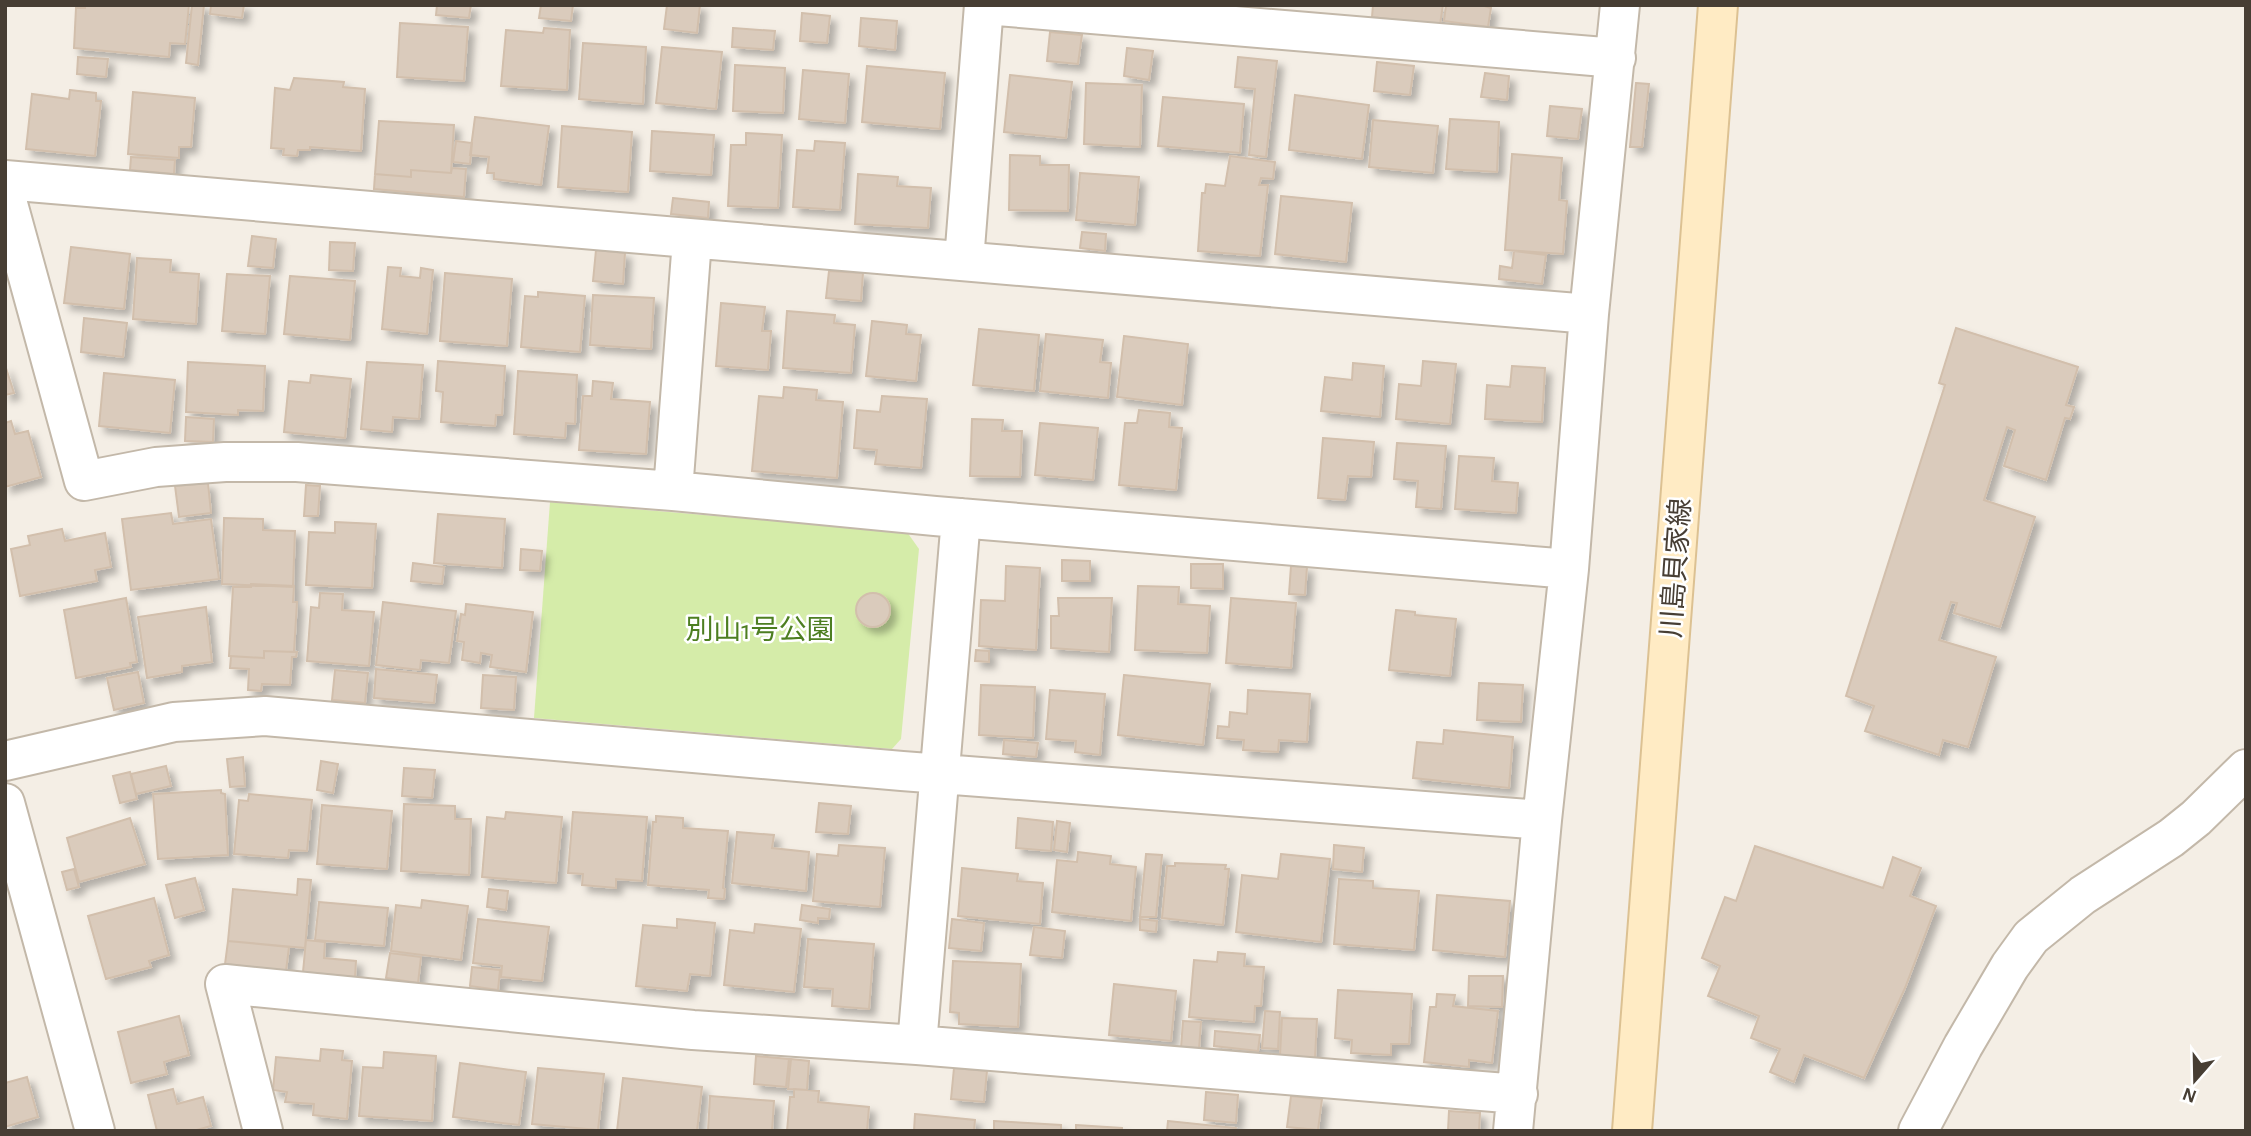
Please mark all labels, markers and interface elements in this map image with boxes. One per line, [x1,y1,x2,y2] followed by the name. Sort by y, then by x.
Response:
[1656,497,1696,639] street label: 川島貝家線
[685,615,835,645] park label: 別山1号公園
[2160,1045,2230,1115] north arrow
[2180,1083,2199,1106] text: N

